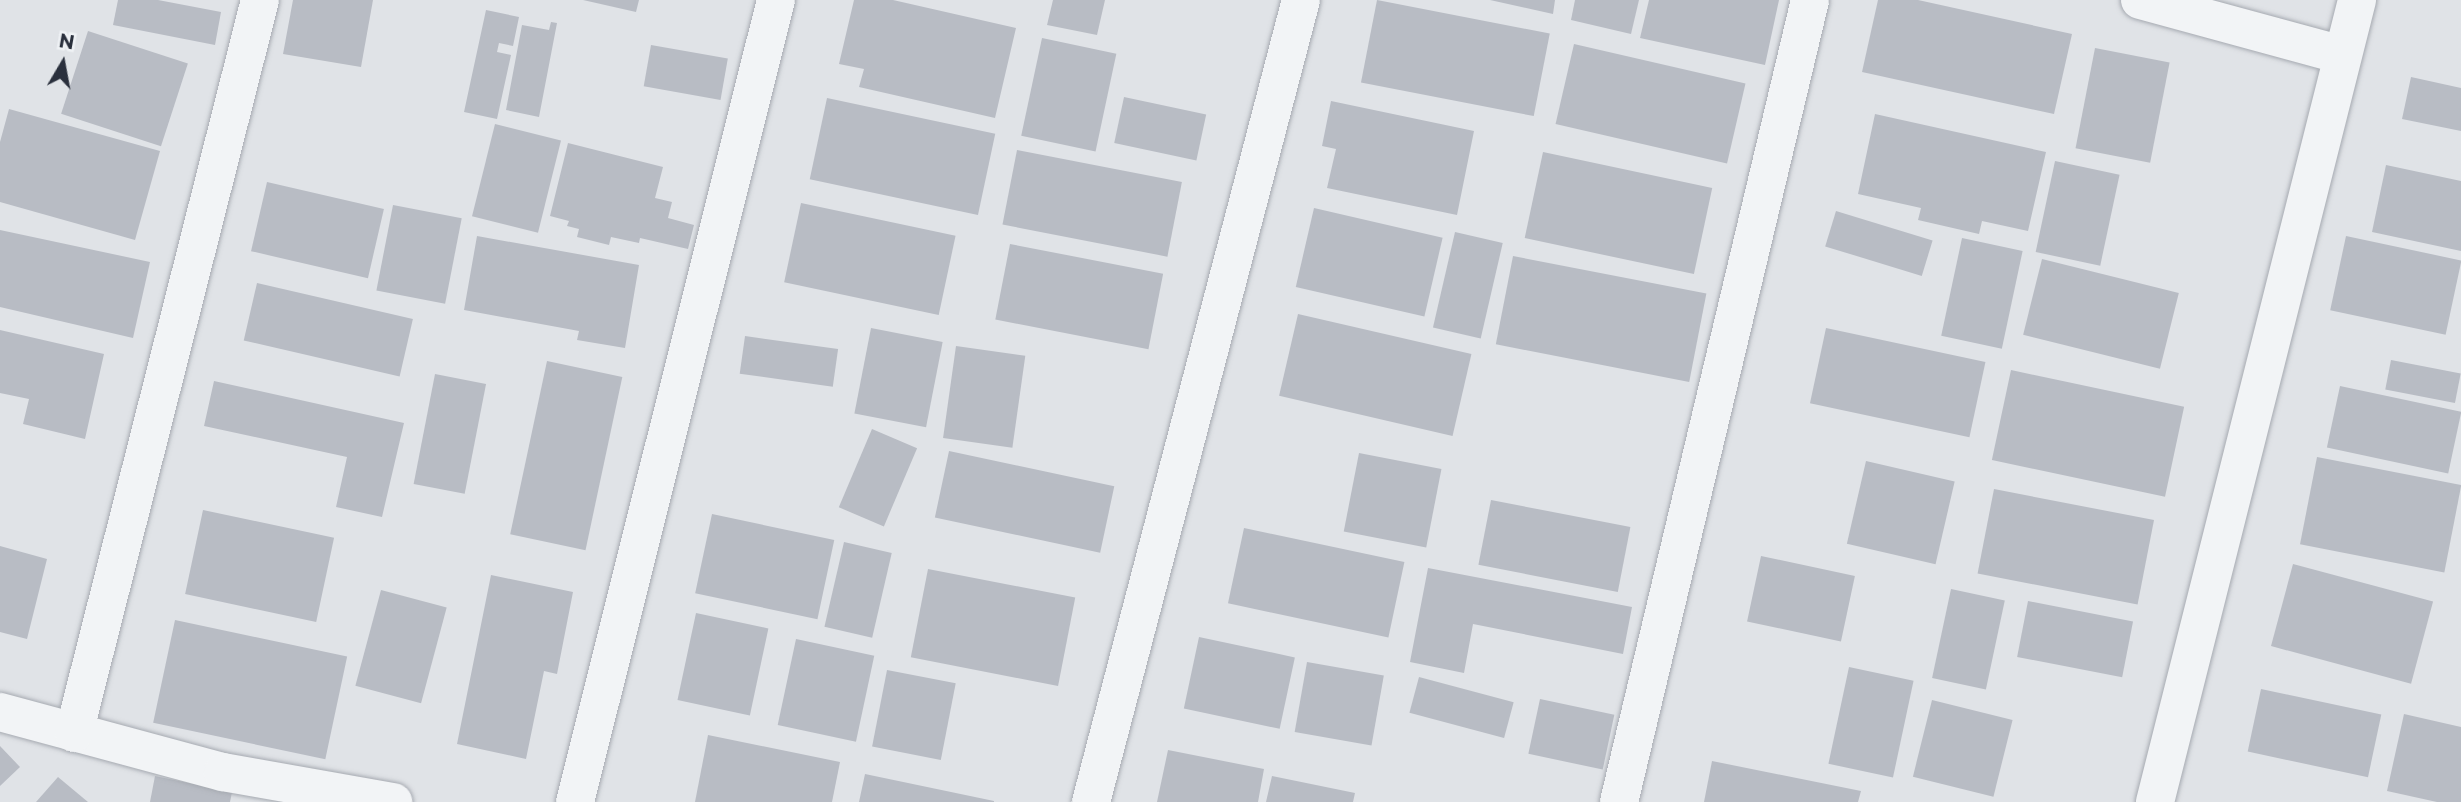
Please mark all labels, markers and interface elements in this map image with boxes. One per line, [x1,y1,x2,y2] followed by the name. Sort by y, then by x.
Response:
[28,28,98,98] north arrow
[57,29,76,54] text: N

